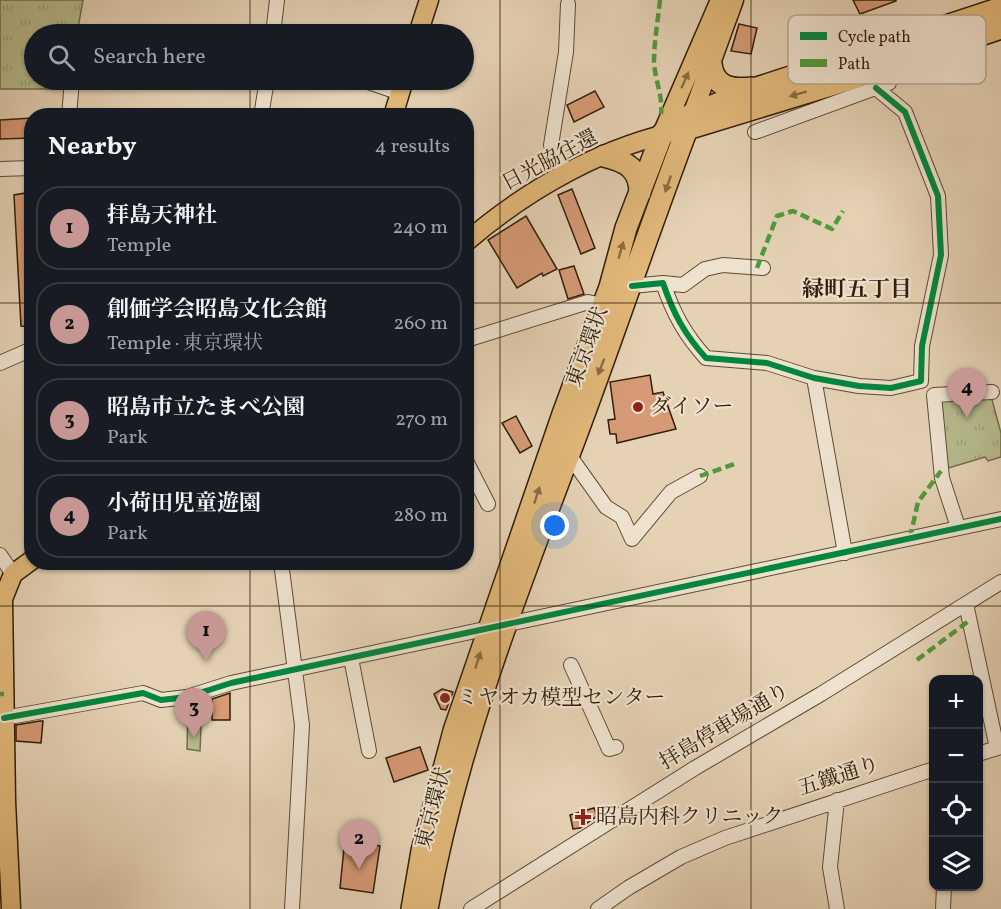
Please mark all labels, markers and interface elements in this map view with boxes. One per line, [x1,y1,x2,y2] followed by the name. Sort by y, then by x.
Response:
[788,15,986,84] legend
[24,24,474,90] search box
[838,27,911,49] text: Cycle path
[45,41,78,74] icon: search
[93,42,206,73] text: Search here
[838,54,870,76] text: Path
[680,70,690,88] one-way arrow
[789,90,807,99] one-way arrow
[497,124,603,198] street label: 日光脇往還
[48,129,137,165] text: Nearby
[375,133,450,161] text: 4 results
[662,175,672,193] one-way arrow
[107,201,217,232] text: 拝島天神社
[65,214,74,242] text: 1
[393,214,448,242] text: 240 m
[107,232,171,260] text: Temple
[616,240,626,259] one-way arrow
[802,275,912,306] district label: 緑町五丁目
[107,295,327,326] text: 創価学会昭島文化会館
[560,303,616,391] street label: 東京環状
[64,310,75,338] text: 2
[393,310,448,338] text: 260 m
[107,330,263,358] text: Temple · 東京環状
[596,359,606,377] one-way arrow
[948,368,986,418] pin: 4
[107,393,305,424] text: 昭島市立たまべ公園
[650,393,734,422] place label: ダイソー
[631,400,645,414] marker: ダイソー
[64,406,75,434] text: 3
[395,406,448,434] text: 270 m
[107,424,148,452] text: Park
[533,486,542,504] one-way arrow
[107,489,261,520] text: 小荷田児童遊園
[63,502,76,530] text: 4
[393,502,448,530] text: 280 m
[540,511,569,540] your location
[107,520,148,548] text: Park
[186,612,226,661] pin: 1
[473,651,483,669] one-way arrow
[929,675,983,891] map controls
[929,675,983,729] button: +
[655,677,795,777] street label: 拝島停車場通り
[457,684,666,713] place label: ミヤオカ模型センター
[174,688,214,738] pin: 3
[438,691,452,705] marker: ミヤオカ模型センター
[929,729,983,783] button: −
[795,750,883,804] street label: 五鐵通り
[409,764,459,852] street label: 東京環状
[929,783,983,837] button: locate
[596,803,784,832] place label: 昭島内科クリニック
[574,808,592,826] marker: 昭島内科クリニック
[340,820,378,869] pin: 2
[929,837,983,891] button: layers

